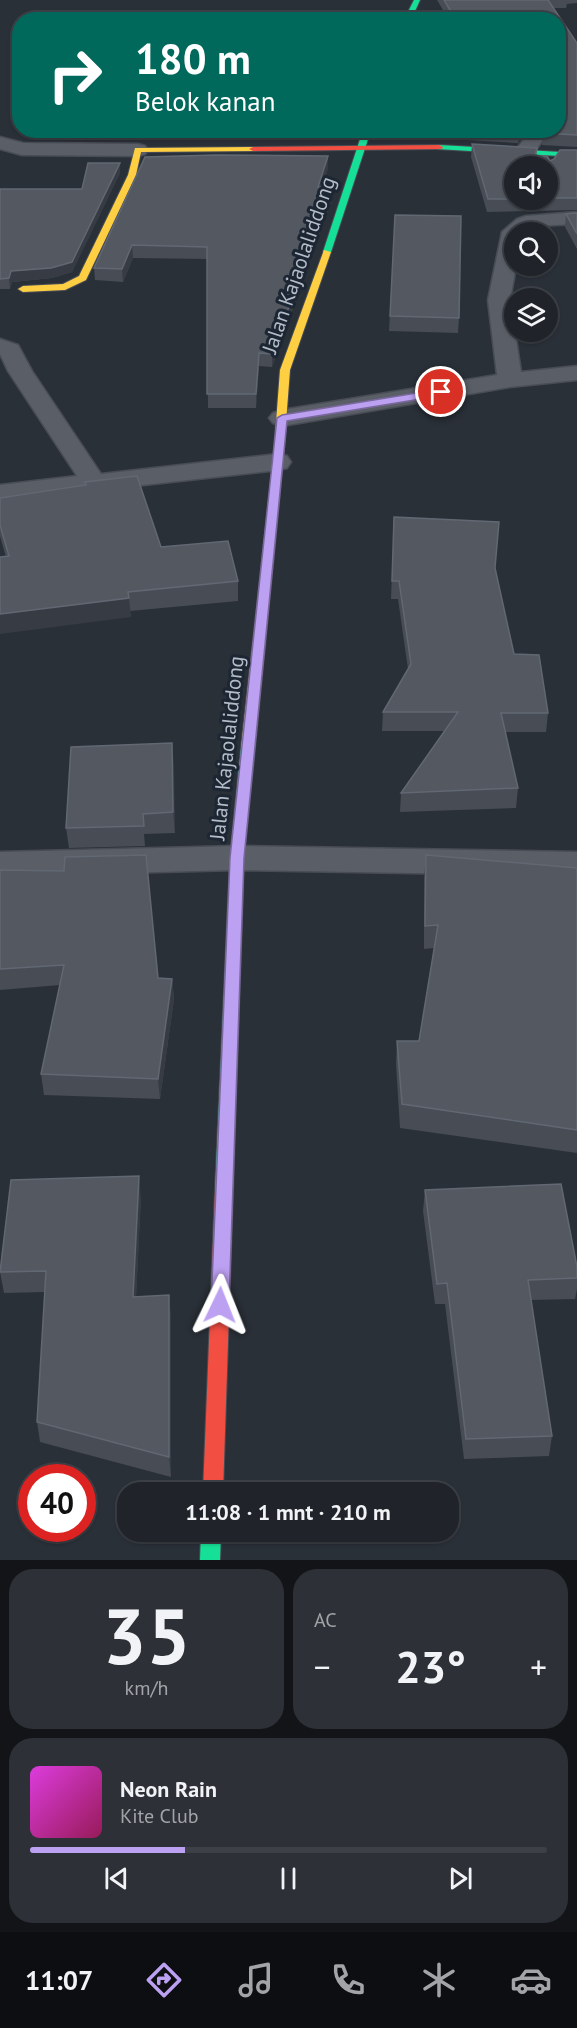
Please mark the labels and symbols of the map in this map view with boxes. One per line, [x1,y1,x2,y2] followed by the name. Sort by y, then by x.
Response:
[255,173,341,358] street label: Jalan Kajaolaliddong
[415,366,466,417] pin
[203,655,250,842] street label: Jalan Kajaolaliddong
[188,1273,252,1337] position arrow
[18,1464,96,1542] speed limit sign: 40

